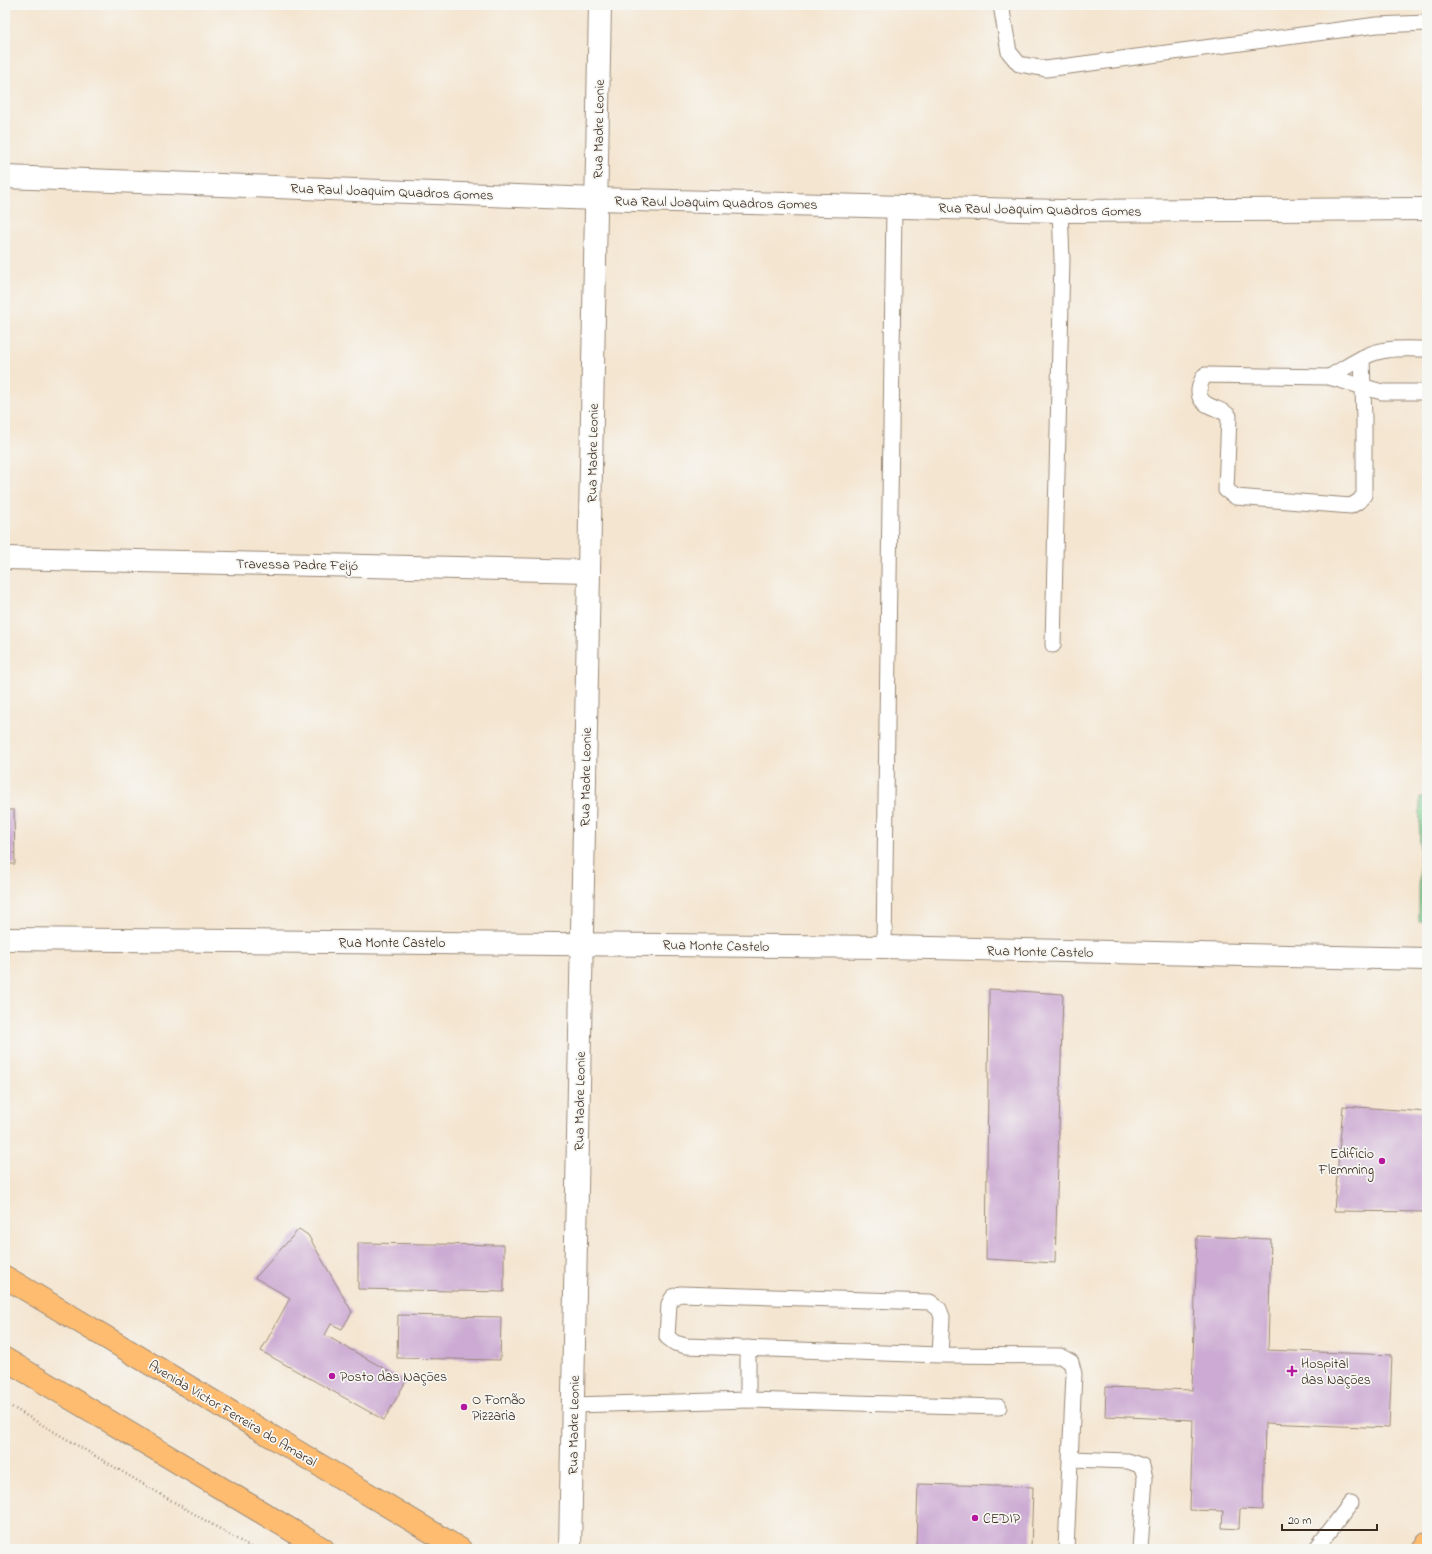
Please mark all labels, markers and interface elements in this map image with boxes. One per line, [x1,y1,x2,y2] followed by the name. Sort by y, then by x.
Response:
[588,79,611,179] street label: Rua Madre Leonie
[290,178,494,207] street label: Rua Raul Joaquim Quadros Gomes
[614,191,818,216] street label: Rua Raul Joaquim Quadros Gomes
[938,198,1142,223] street label: Rua Raul Joaquim Quadros Gomes
[582,403,605,503] street label: Rua Madre Leonie
[236,554,358,577] street label: Travessa Padre Feijó
[575,727,598,827] street label: Rua Madre Leonie
[339,933,445,954] street label: Rua Monte Castelo
[662,935,770,958] street label: Rua Monte Castelo
[986,941,1094,964] street label: Rua Monte Castelo
[569,1051,592,1151] street label: Rua Madre Leonie
[1318,1144,1374,1182] place label: Edifício Flemming
[1377,1156,1387,1166] marker: Edifício Flemming
[1301,1354,1371,1391] place label: Hospital das Nações
[144,1356,320,1473] street label: Avenida Victor Ferreira do Amaral
[1286,1365,1298,1377] marker: Hospital das Nações
[340,1367,447,1388] place label: Posto das Nações
[327,1371,337,1381] marker: Posto das Nações
[563,1375,586,1475] street label: Rua Madre Leonie
[472,1390,525,1427] place label: O Fornão Pizzaria
[459,1402,469,1412] marker: O Fornão Pizzaria
[1282,1506,1377,1532] scale bar
[983,1509,1021,1530] place label: CEDIP
[1288,1512,1311,1530] text: 20 m
[970,1513,980,1523] marker: CEDIP

